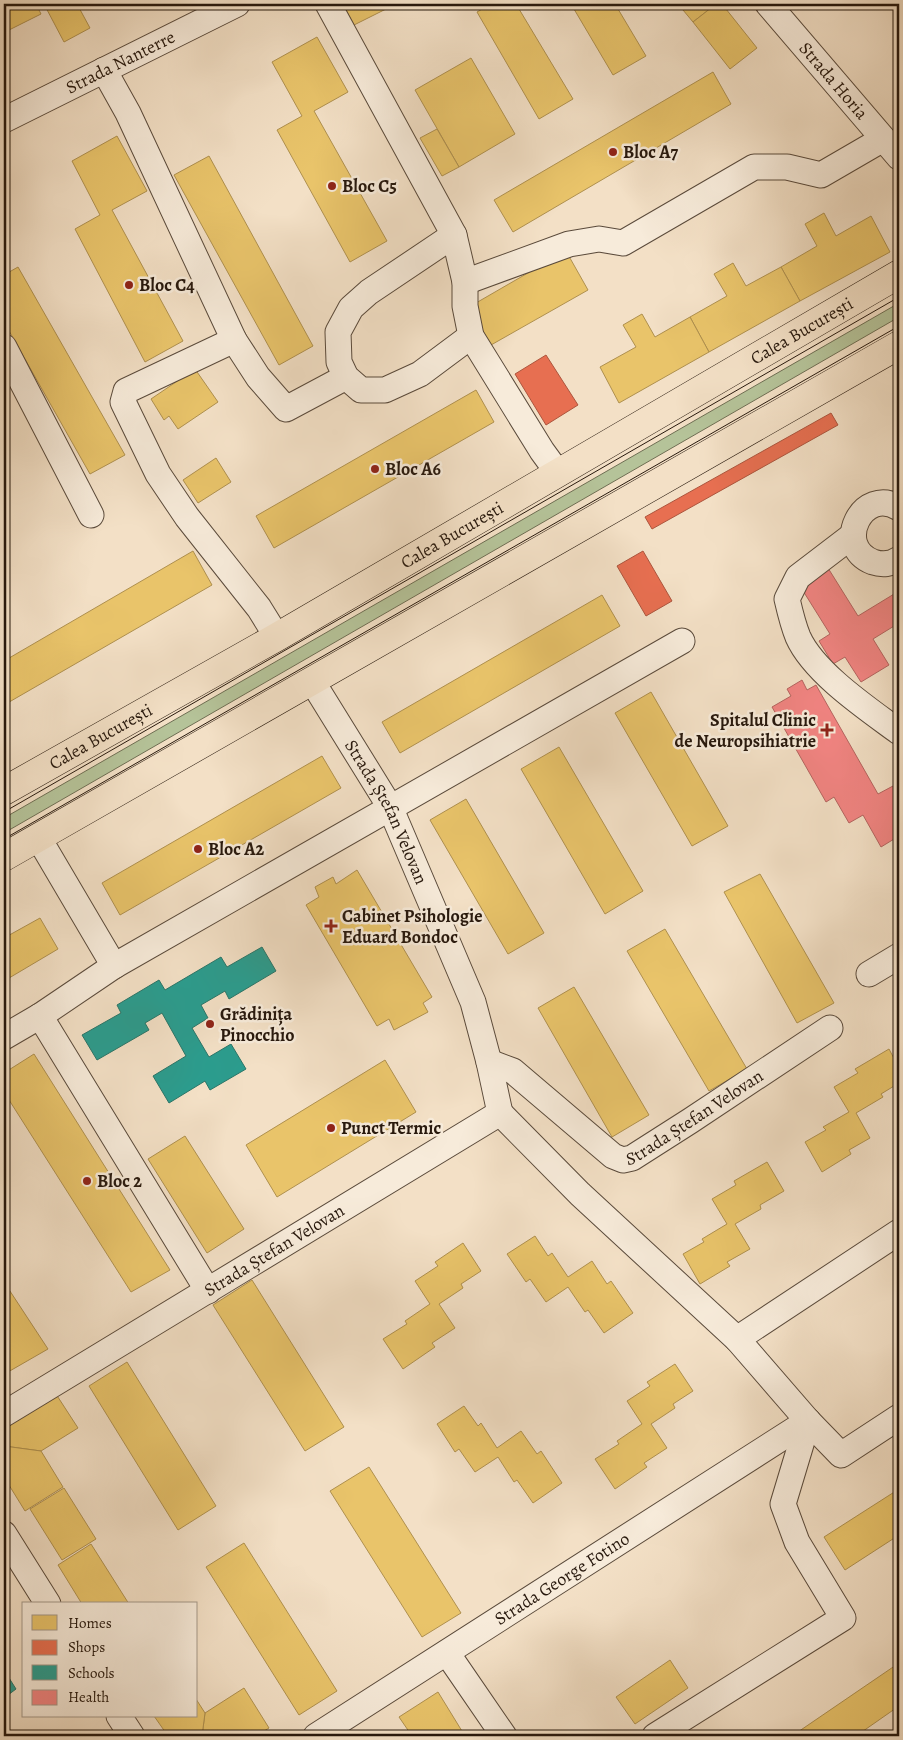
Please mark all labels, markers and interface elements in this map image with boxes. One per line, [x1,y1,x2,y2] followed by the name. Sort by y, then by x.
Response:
[62,25,179,99] street label: Strada Nanterre
[794,37,874,125] street label: Strada Horia
[623,140,678,164] place label: Bloc A7
[607,146,619,158] marker: Bloc A7
[342,174,397,198] place label: Bloc C5
[326,180,338,192] marker: Bloc C5
[139,273,195,297] place label: Bloc C4
[123,279,135,291] marker: Bloc C4
[746,291,857,370] street label: Calea București
[385,457,441,481] place label: Bloc A6
[369,463,381,475] marker: Bloc A6
[396,496,508,574] street label: Calea București
[45,698,157,775] street label: Calea București
[675,708,816,753] place label: Spitalul Clinic de Neuropsihiatrie
[820,723,834,737] marker: Spitalul Clinic de Neuropsihiatrie
[339,735,434,888] street label: Strada Ștefan Velovan
[208,837,264,861] place label: Bloc A2
[192,843,204,855] marker: Bloc A2
[342,904,483,949] place label: Cabinet Psihologie Eduard Bondoc
[324,919,338,933] marker: Cabinet Psihologie Eduard Bondoc
[220,1002,295,1047] place label: Grădinița Pinocchio
[204,1018,216,1030] marker: Grădinița Pinocchio
[624,1064,768,1171] street label: Strada Ștefan Velovan
[341,1116,442,1140] place label: Punct Termic
[325,1122,337,1134] marker: Punct Termic
[97,1169,142,1193] place label: Bloc 2
[81,1175,93,1187] marker: Bloc 2
[199,1198,349,1302] street label: Strada Ștefan Velovan
[490,1526,634,1631] street label: Strada George Fotino
[22,1602,198,1718] legend
[68,1613,112,1633] text: Homes
[68,1637,105,1657] text: Shops
[68,1663,115,1683] text: Schools
[68,1687,109,1707] text: Health

